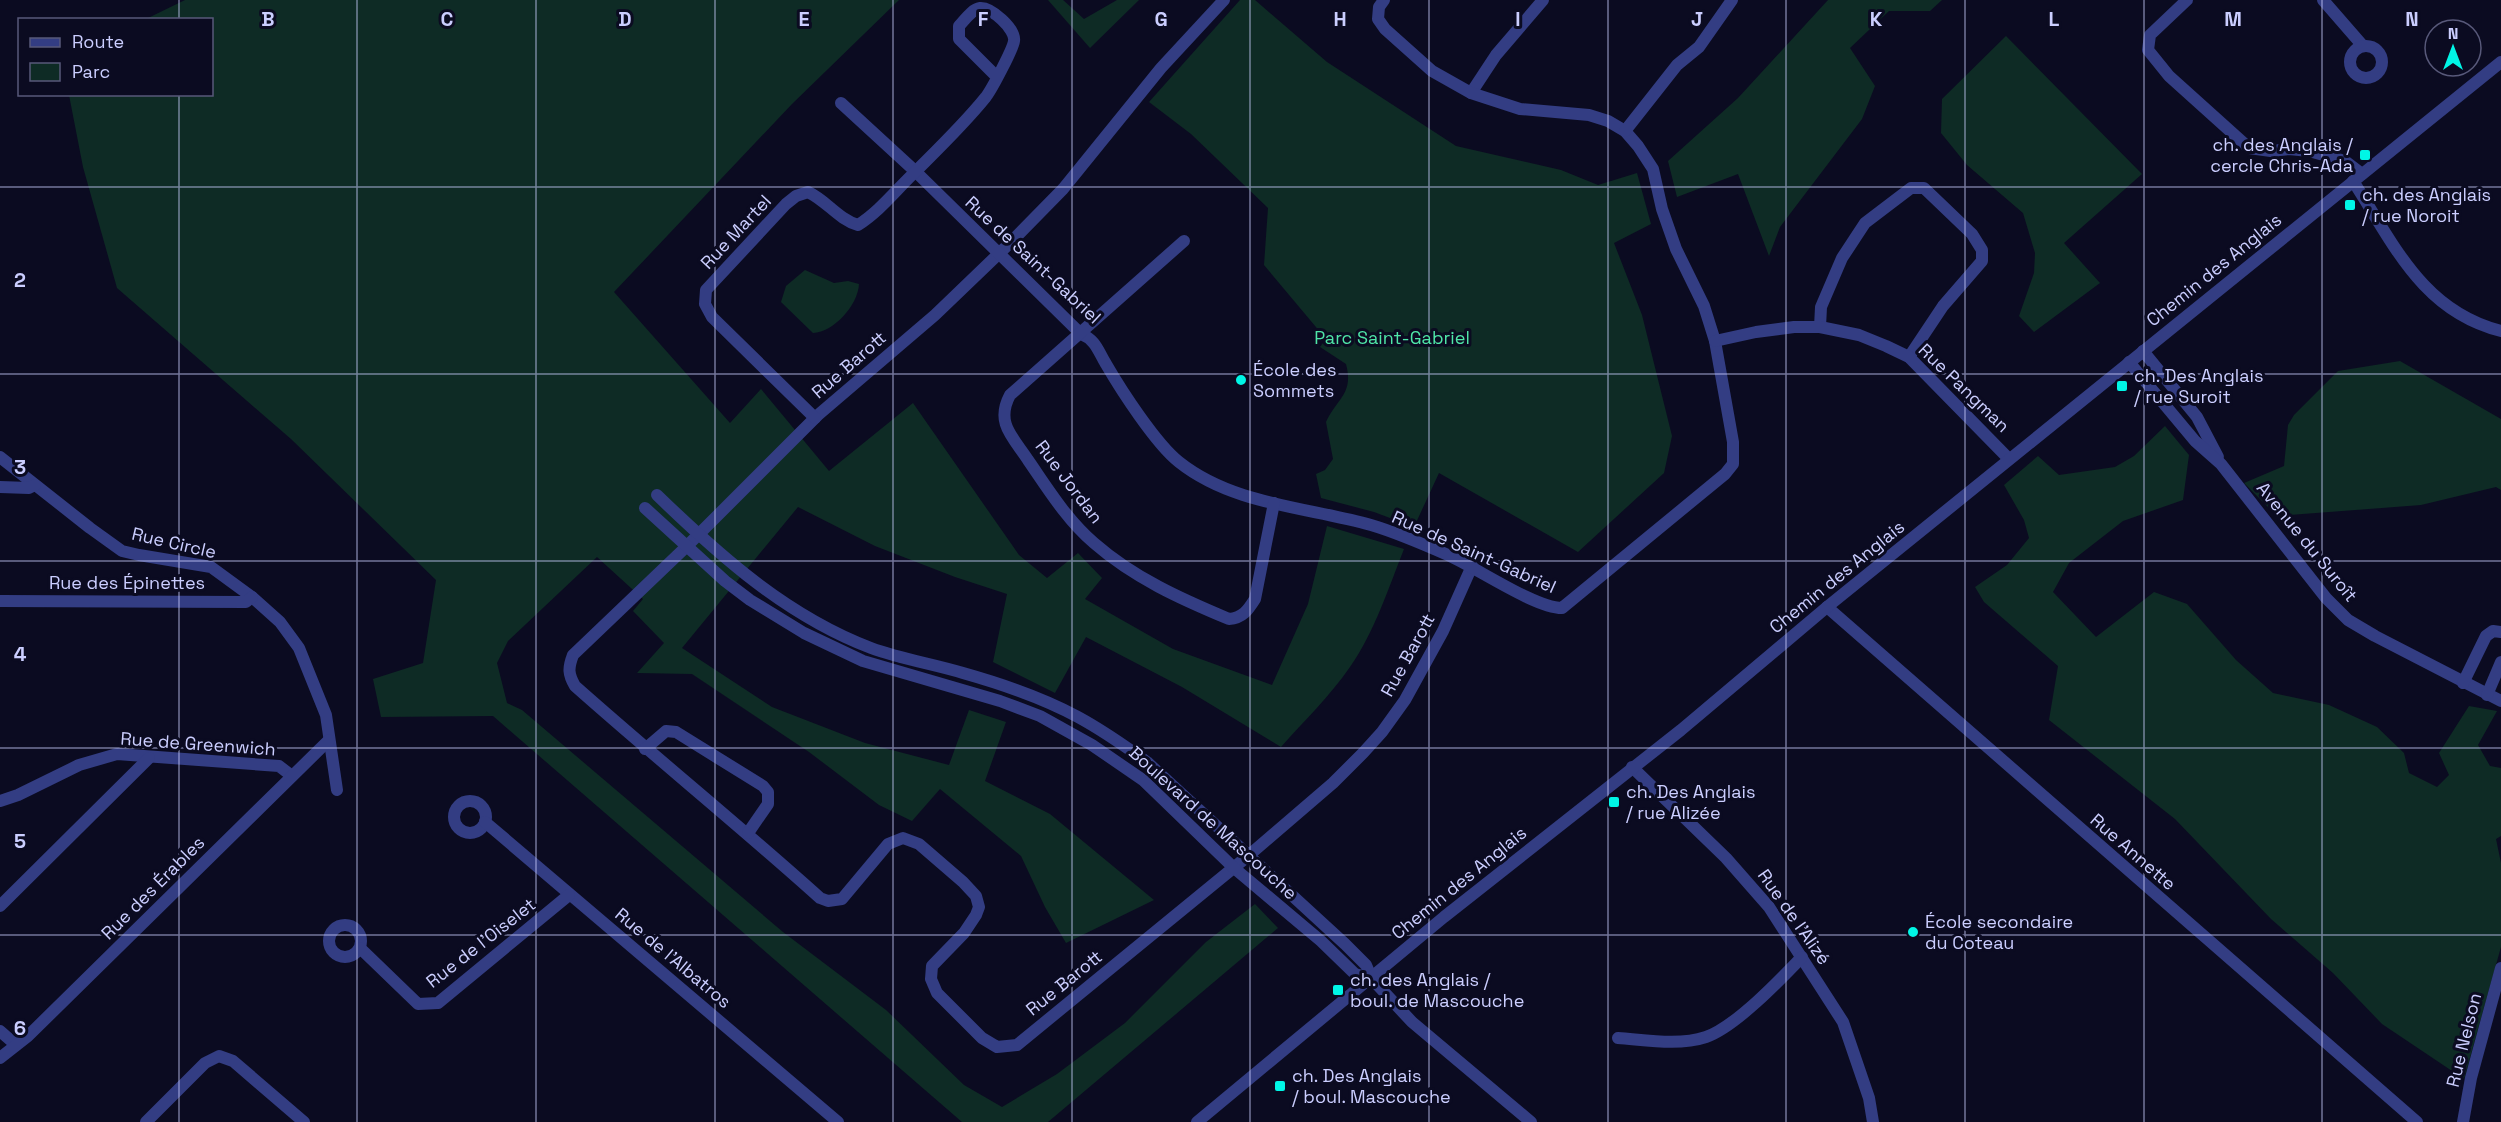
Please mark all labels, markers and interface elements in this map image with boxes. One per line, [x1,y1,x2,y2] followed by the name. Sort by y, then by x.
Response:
[261,6,275,32] text: B
[441,6,454,32] text: C
[618,6,632,32] text: D
[798,6,810,32] text: E
[978,6,989,32] text: F
[1154,6,1168,32] text: G
[1333,6,1347,32] text: H
[1515,6,1521,32] text: I
[1691,6,1703,32] text: J
[1870,6,1883,32] text: K
[2049,6,2060,32] text: L
[2224,6,2242,32] text: M
[2405,6,2419,32] text: N
[18,18,213,96] legend
[2423,18,2483,78] north arrow
[2448,23,2458,44] text: N
[72,30,124,53] text: Route
[72,60,110,83] text: Parc
[2210,133,2353,177] place label: ch. des Anglais / cercle Chris-Ada
[2358,148,2372,162] marker: ch. des Anglais / cercle Chris-Ada
[2362,183,2491,227] place label: ch. des Anglais / rue Noroit
[695,190,776,274] street label: Rue Martel
[961,191,1106,329] street label: Rue de Saint-Gabriel
[2343,198,2357,212] marker: ch. des Anglais / rue Noroit
[2141,208,2286,331] street label: Chemin des Anglais
[14,267,26,293] text: 2
[807,326,891,403] street label: Rue Barott
[1314,326,1470,349] park label: Parc Saint-Gabriel
[1914,338,2015,437] street label: Rue Pangman
[1253,358,1336,402] place label: École des Sommets
[2134,364,2263,408] place label: ch. Des Anglais / rue Suroit
[1234,373,1248,387] marker: École des Sommets
[2115,379,2129,393] marker: ch. Des Anglais / rue Suroit
[1031,435,1108,528] street label: Rue Jordan
[14,454,26,480] text: 3
[2252,477,2363,606] street label: Avenue du Suroît
[1389,505,1560,598] street label: Rue de Saint-Gabriel
[1764,515,1909,638] street label: Chemin des Anglais
[130,522,219,563] street label: Rue Circle
[49,571,205,594] street label: Rue des Épinettes
[1375,609,1440,700] street label: Rue Barott
[14,641,27,667] text: 4
[120,727,277,760] street label: Rue de Greenwich
[1124,741,1302,904] street label: Boulevard de Mascouche
[1626,780,1755,824] place label: ch. Des Anglais / rue Alizée
[1607,795,1621,809] marker: ch. Des Anglais / rue Alizée
[2086,808,2181,895] street label: Rue Annette
[1386,821,1531,944] street label: Chemin des Anglais
[14,828,26,854] text: 5
[96,831,209,944] street label: Rue des Érables
[1753,864,1836,969] street label: Rue de l'Alizé
[421,893,540,993] street label: Rue de l'Oiselet
[611,902,736,1013] street label: Rue de l'Albatros
[1925,910,2073,954] place label: École secondaire du Coteau
[1906,925,1920,939] marker: École secondaire du Coteau
[1021,945,1107,1020] street label: Rue Barott
[1350,968,1524,1012] place label: ch. des Anglais / boul. de Mascouche
[1331,983,1345,997] marker: ch. des Anglais / boul. de Mascouche
[2441,990,2486,1089] street label: Rue Nelson
[14,1015,26,1041] text: 6
[1292,1064,1451,1108] place label: ch. Des Anglais / boul. Mascouche
[1273,1079,1287,1093] marker: ch. Des Anglais / boul. Mascouche

